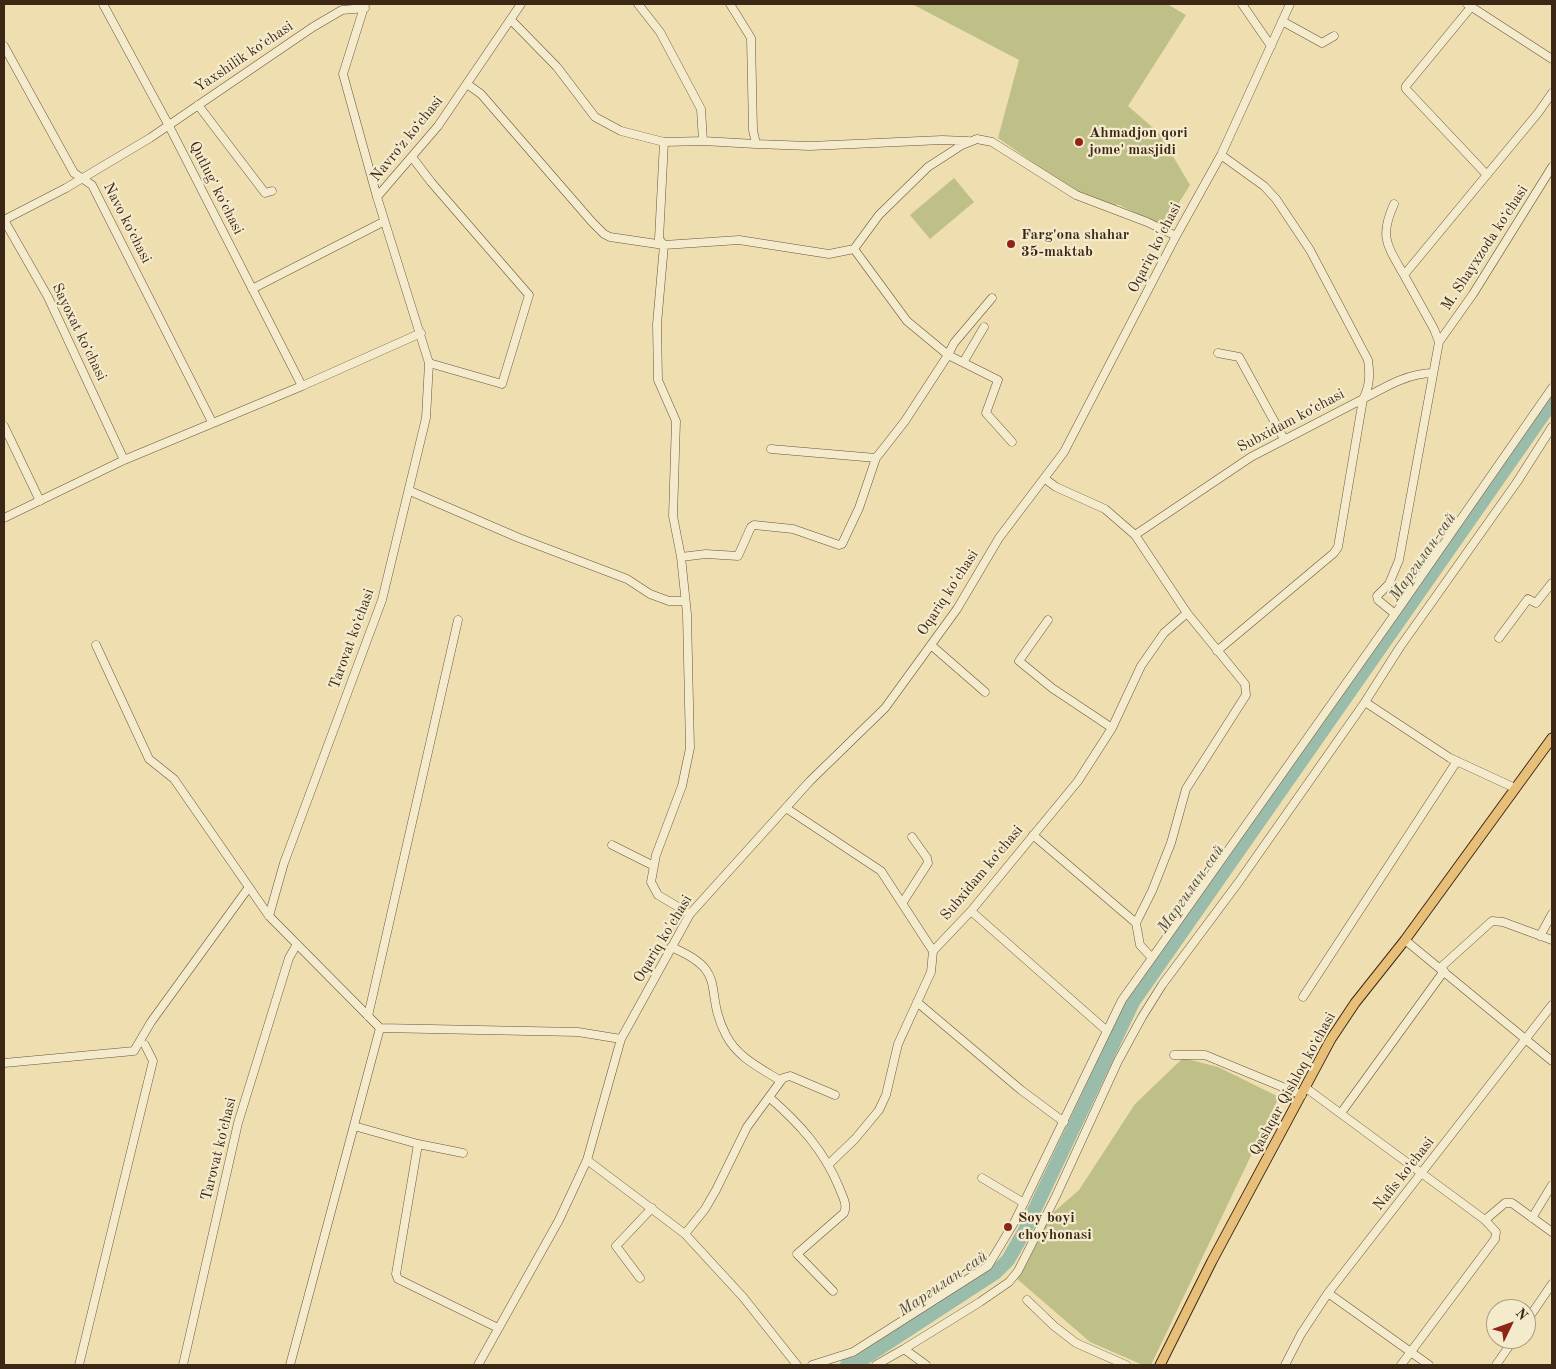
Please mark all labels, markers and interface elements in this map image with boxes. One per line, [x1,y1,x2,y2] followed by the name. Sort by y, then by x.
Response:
[191,17,297,97] street label: Yaxshilik koʻchasi
[367,93,447,185] street label: Navroʻz koʻchasi
[1089,124,1188,159] place label: Ahmadjon qori jome' masjidi
[1073,136,1085,148] marker: Ahmadjon qori jome' masjidi
[185,138,247,238] street label: Qutlugʻ koʻchasi
[99,180,155,266] street label: Navo koʻchasi
[1438,182,1532,314] street label: M. Shayxzoda koʻchasi
[1125,200,1185,296] street label: Oqariq ko'chasi
[1021,226,1129,261] place label: Farg'ona shahar 35-maktab
[1005,238,1017,250] marker: Farg'ona shahar 35-maktab
[48,280,110,384] street label: Sayoxat koʻchasi
[1234,385,1348,457] street label: Subxidam koʻchasi
[1385,509,1461,605] water label: Маргилан-сай
[914,547,982,639] street label: Oqariq ko'chasi
[325,586,379,692] street label: Tarovat koʻchasi
[937,822,1027,924] street label: Subxidam koʻchasi
[1153,841,1229,937] water label: Маргилан-сай
[630,892,696,986] street label: Oqariq ko'chasi
[1246,1009,1340,1159] street label: Qashqar Qishloq koʻchasi
[198,1096,240,1202] street label: Tarovat koʻchasi
[1370,1134,1438,1214] street label: Nafis koʻchasi
[1018,1209,1092,1244] place label: Soy boyi choyhonasi
[1002,1221,1014,1233] marker: Soy boyi choyhonasi
[895,1247,991,1321] water label: Маргилан-сай
[1486,1299,1536,1349] north arrow
[1513,1306,1530,1323] text: N

